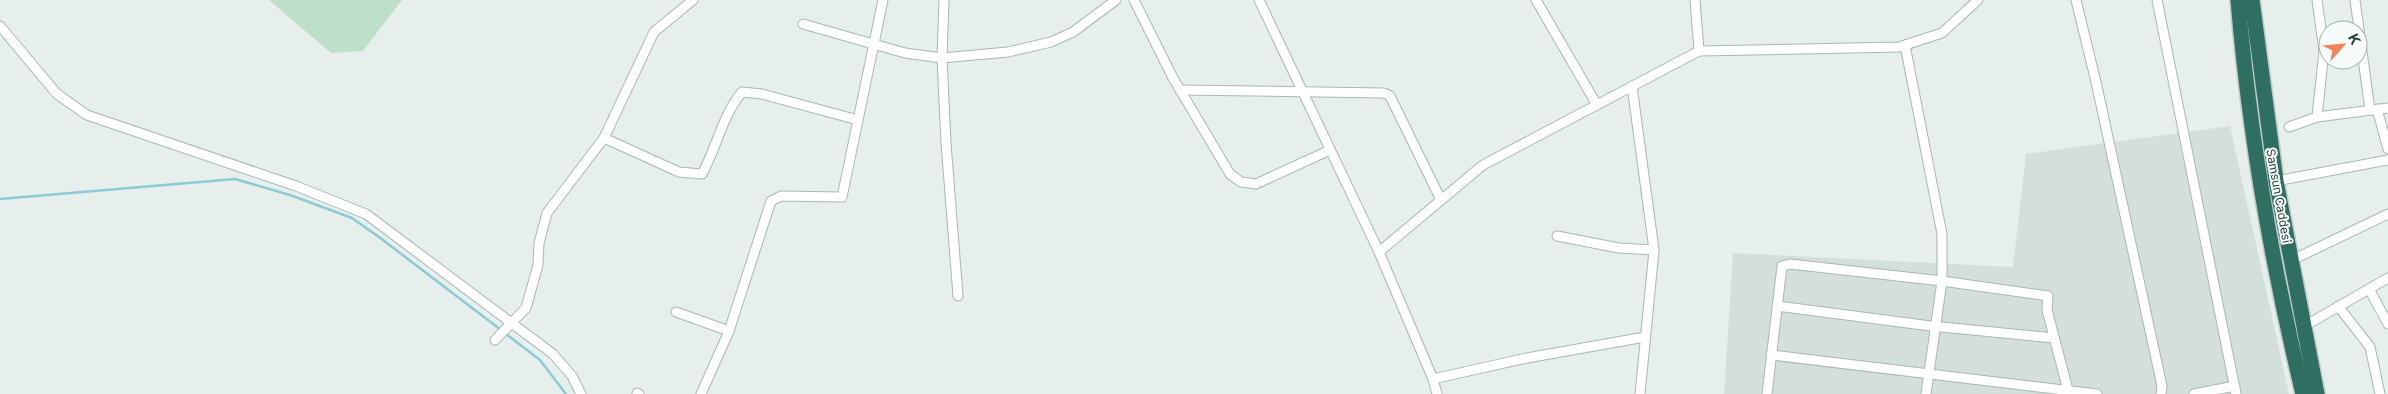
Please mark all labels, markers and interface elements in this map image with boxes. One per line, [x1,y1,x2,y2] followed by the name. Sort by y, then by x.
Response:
[2318,20,2368,70] north arrow
[2345,31,2365,47] text: K
[2263,148,2295,244] street label: Samsun Caddesi

